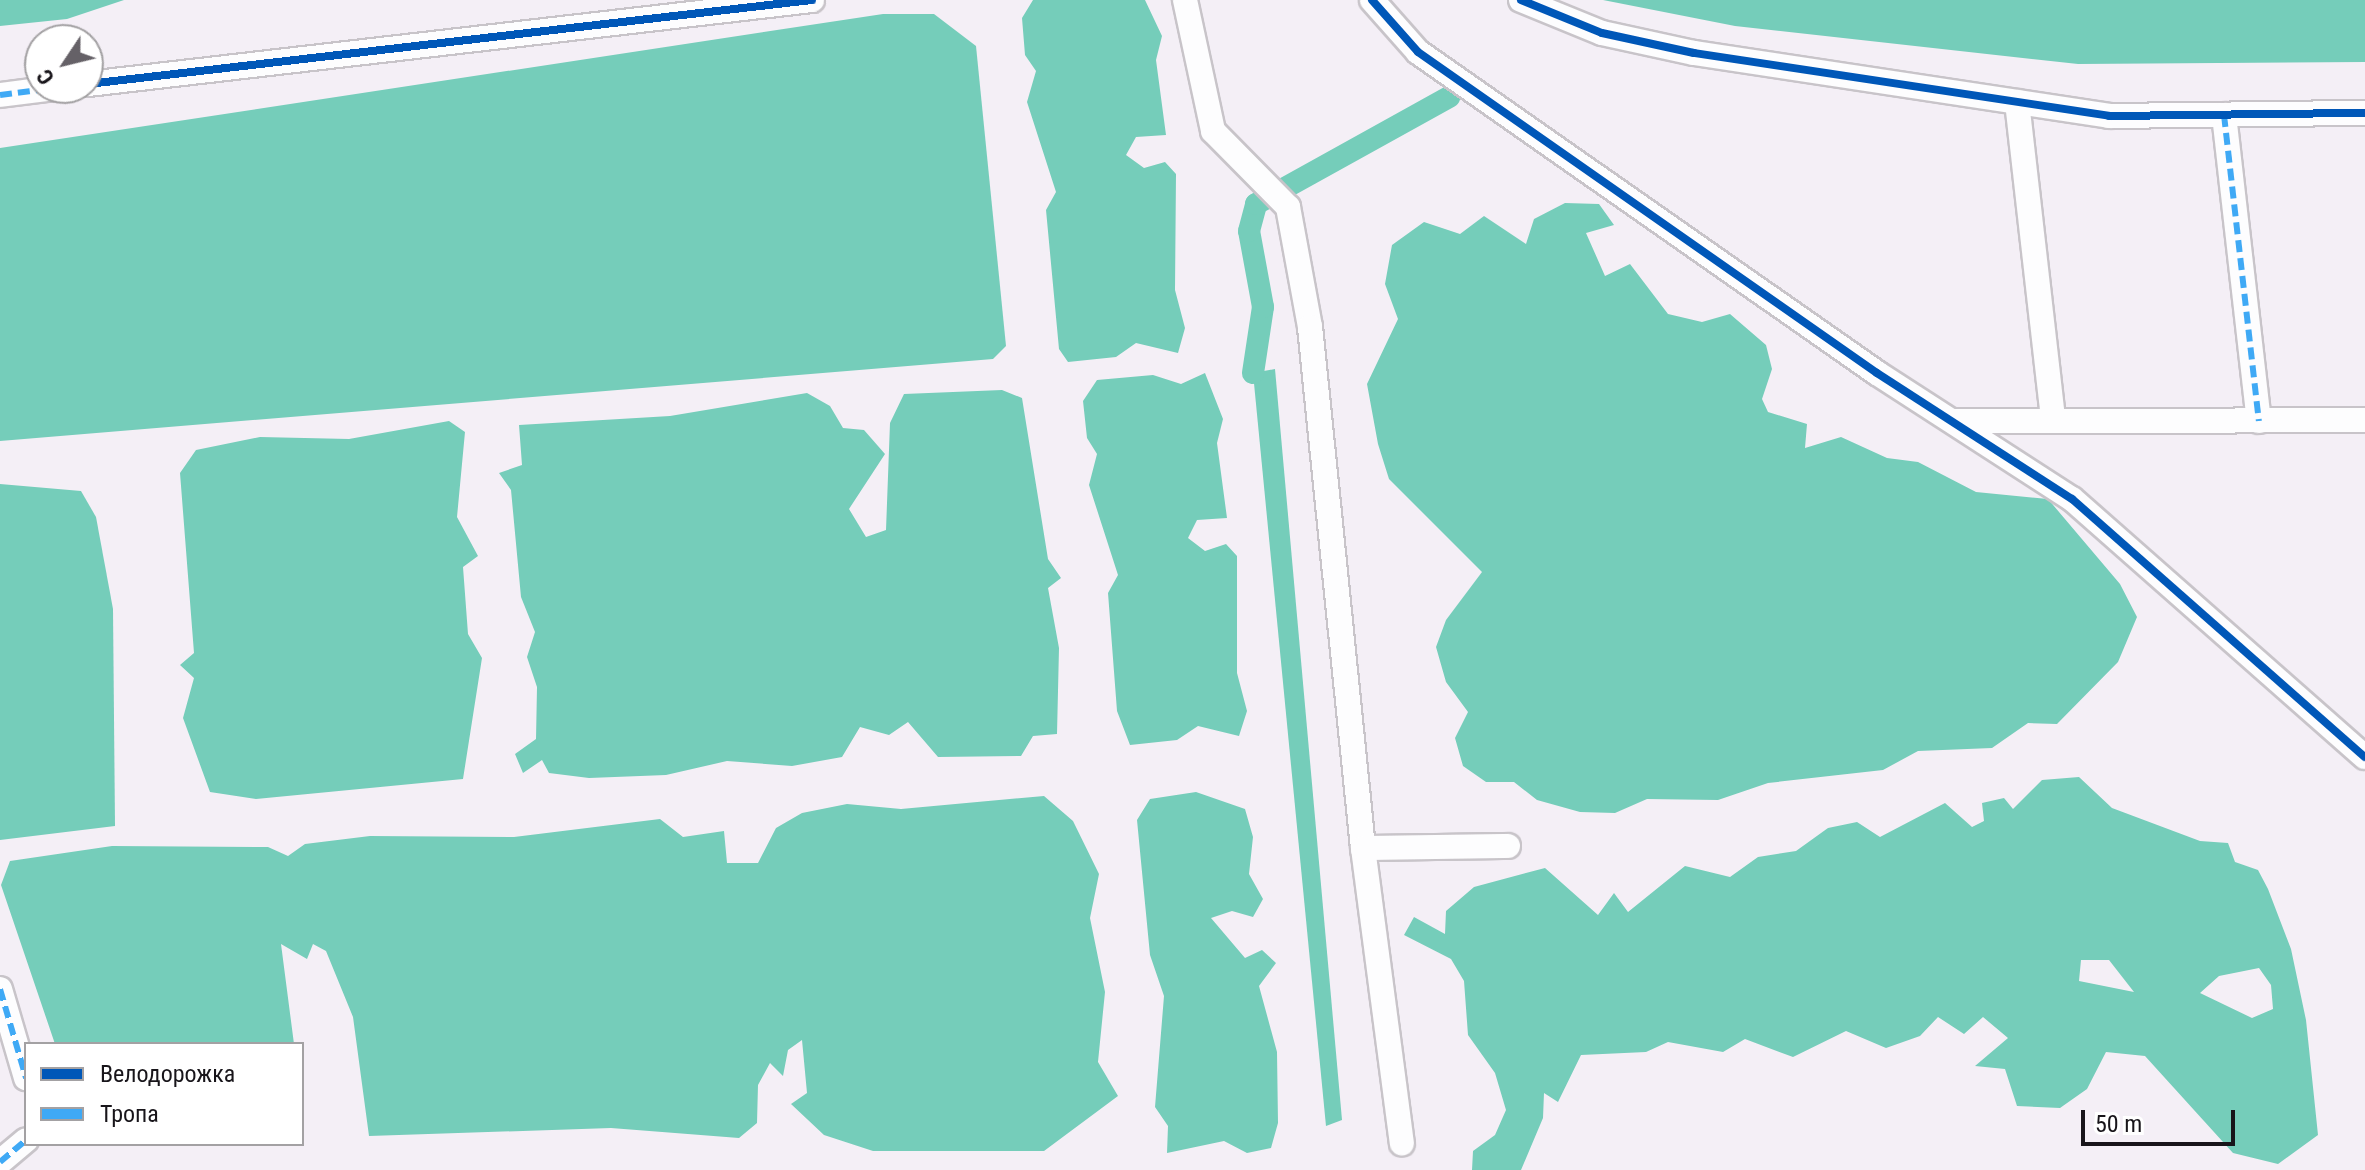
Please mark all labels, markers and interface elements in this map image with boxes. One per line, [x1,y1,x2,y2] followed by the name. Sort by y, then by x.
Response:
[24,24,104,104] north arrow
[32,65,59,89] text: С
[24,1042,304,1146] legend
[100,1060,235,1088] text: Велодорожка
[2085,1094,2239,1144] scale bar
[100,1100,159,1128] text: Тропа
[2095,1110,2142,1138] text: 50 m

